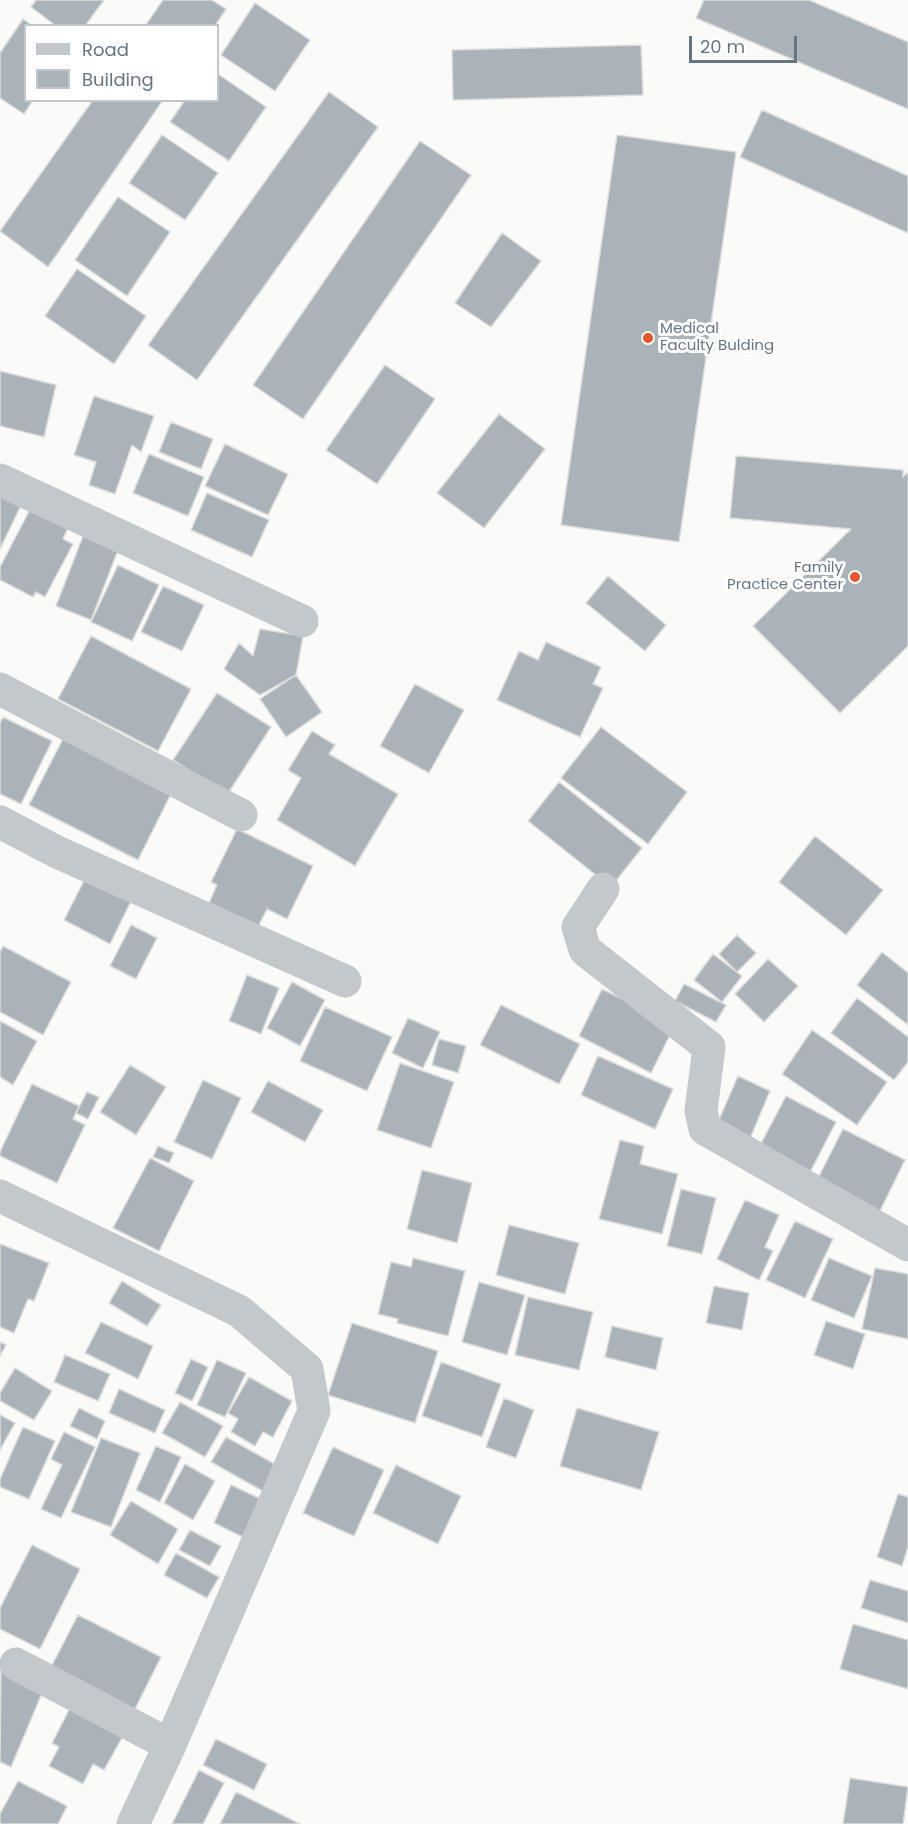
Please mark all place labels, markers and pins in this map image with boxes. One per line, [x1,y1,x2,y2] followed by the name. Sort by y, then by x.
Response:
[660,320,774,355] place label: Medical Faculty Bulding
[641,331,655,345] marker: Medical Faculty Bulding
[727,559,843,594] place label: Family Practice Center
[848,570,862,584] marker: Family Practice Center

